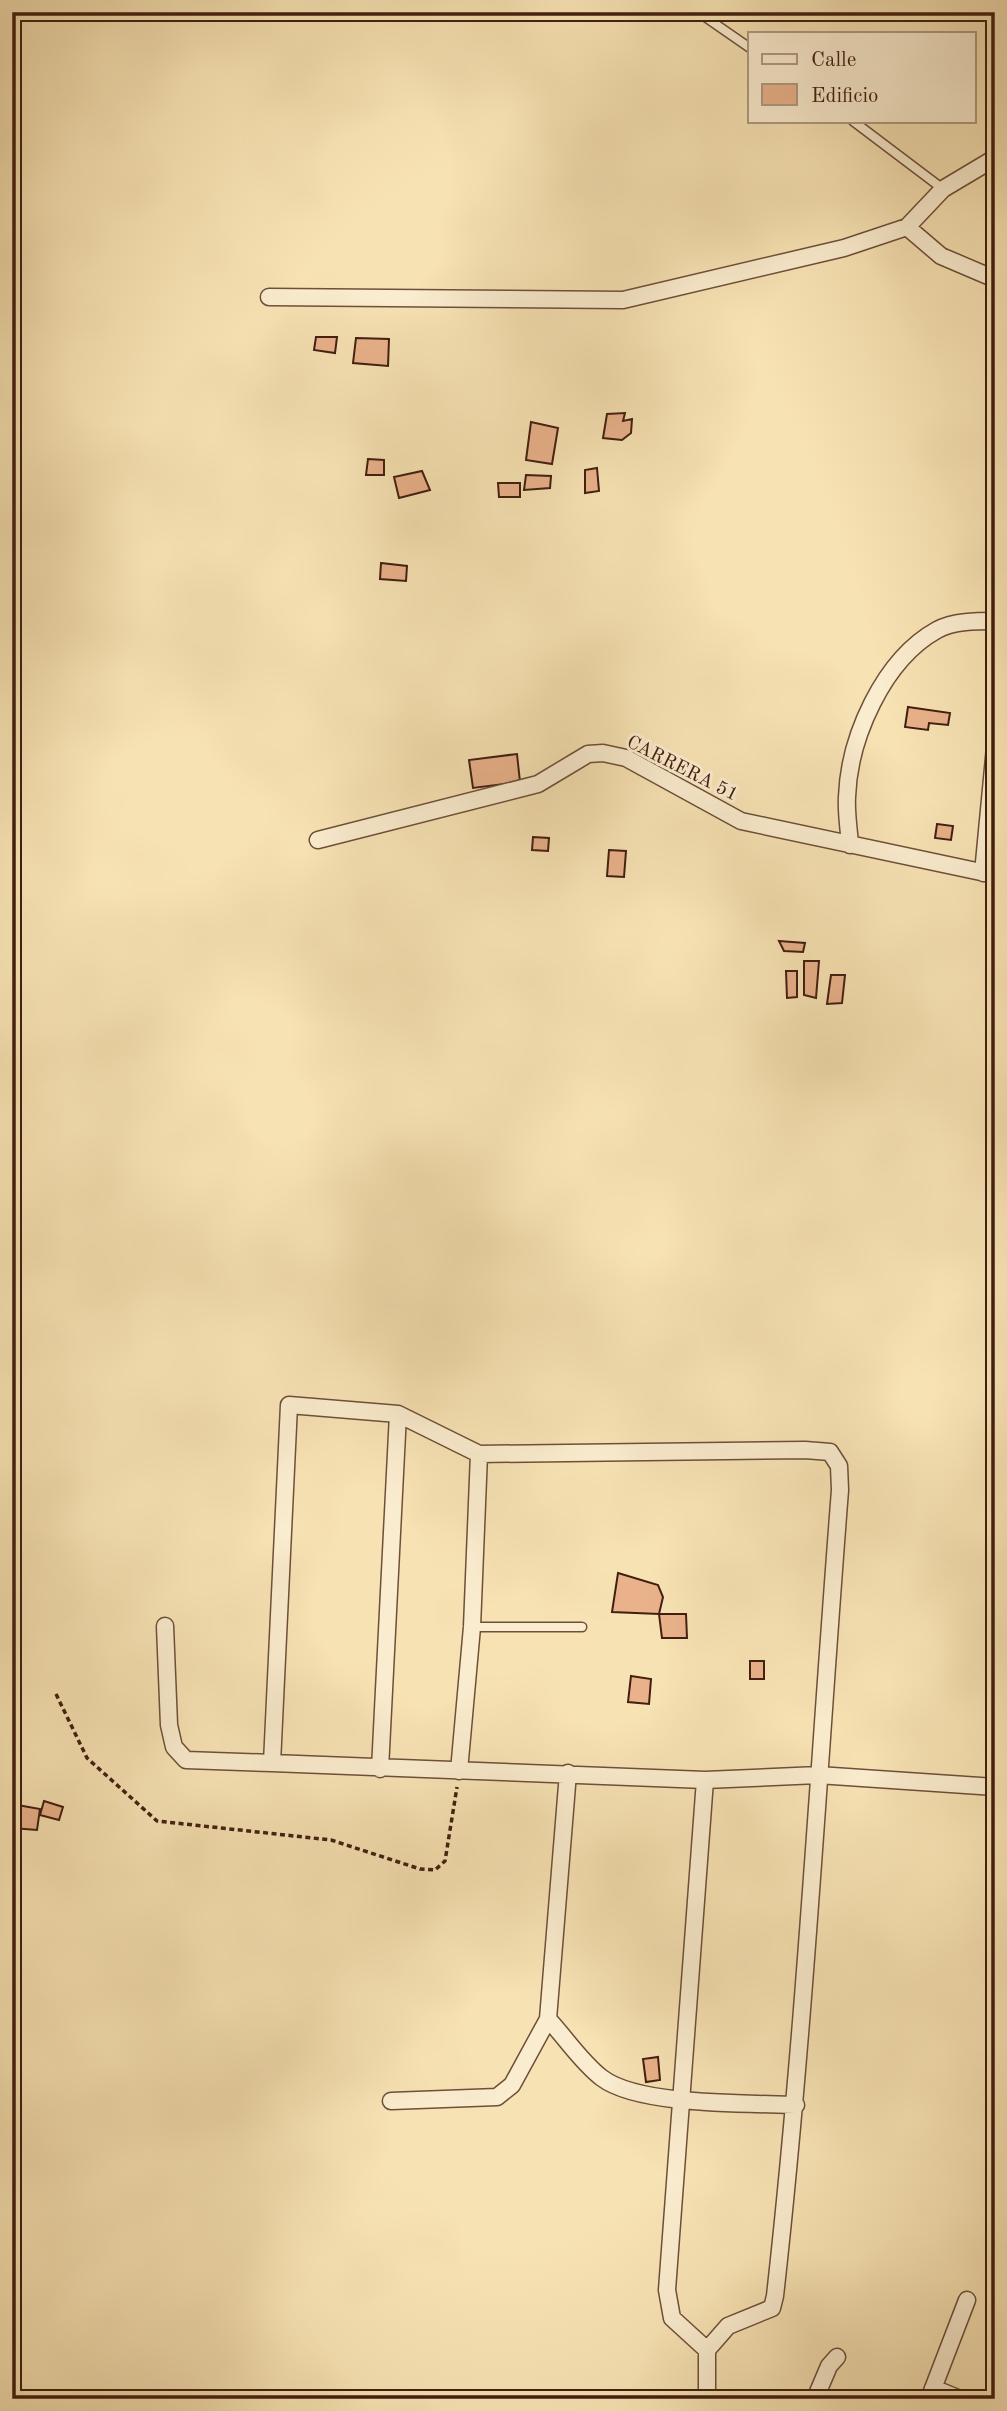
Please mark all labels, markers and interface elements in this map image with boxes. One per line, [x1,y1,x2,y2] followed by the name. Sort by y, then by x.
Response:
[748,32,976,122] legend
[811,50,856,71] text: Calle
[811,86,879,107] text: Edificio
[623,733,741,805] street label: CARRERA 51

